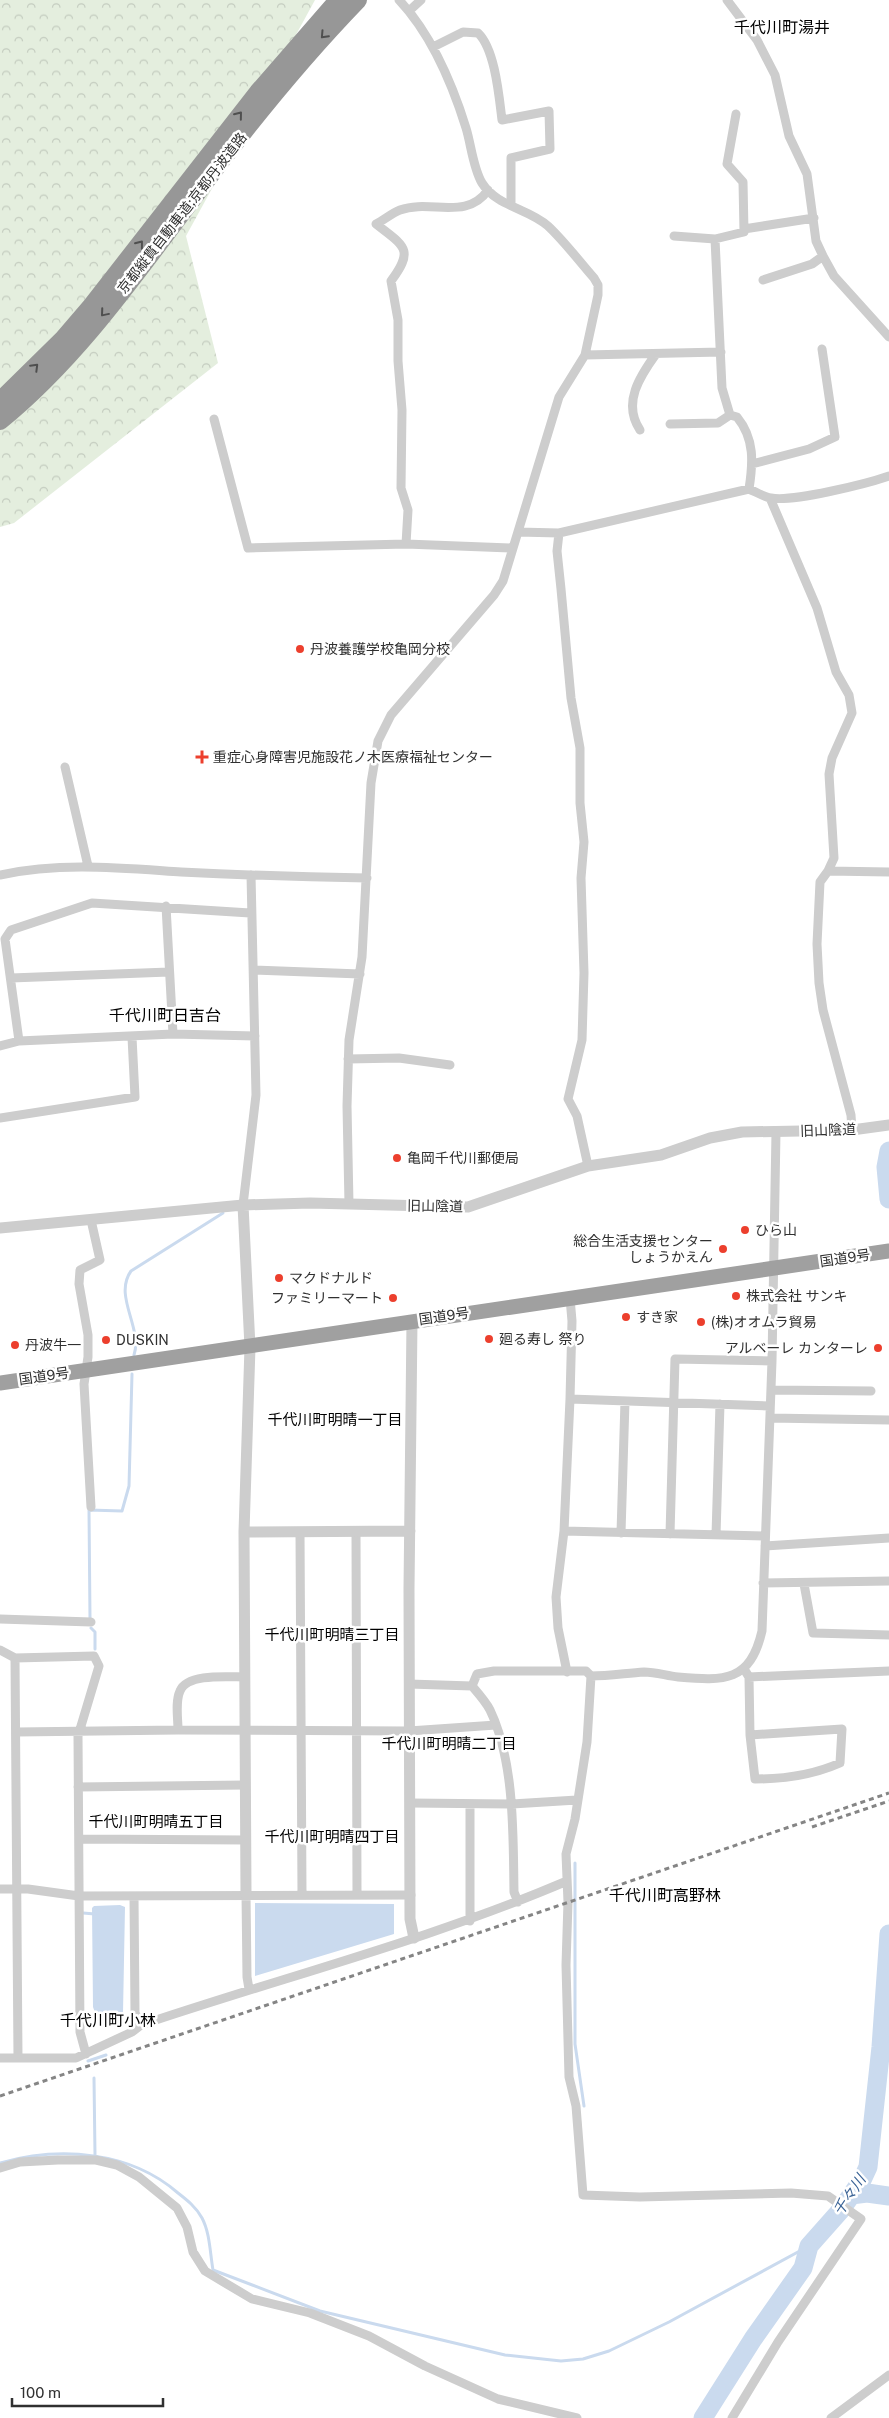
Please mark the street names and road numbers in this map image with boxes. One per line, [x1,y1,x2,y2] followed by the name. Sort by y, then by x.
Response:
[114,130,250,296] street label: 京都縦貫自動車道;京都丹波道路
[800,1121,856,1139] street label: 旧山陰道
[407,1198,463,1214] street label: 旧山陰道
[819,1247,871,1269] street label: 国道9号
[418,1305,470,1327] street label: 国道9号
[18,1365,70,1387] street label: 国道9号

